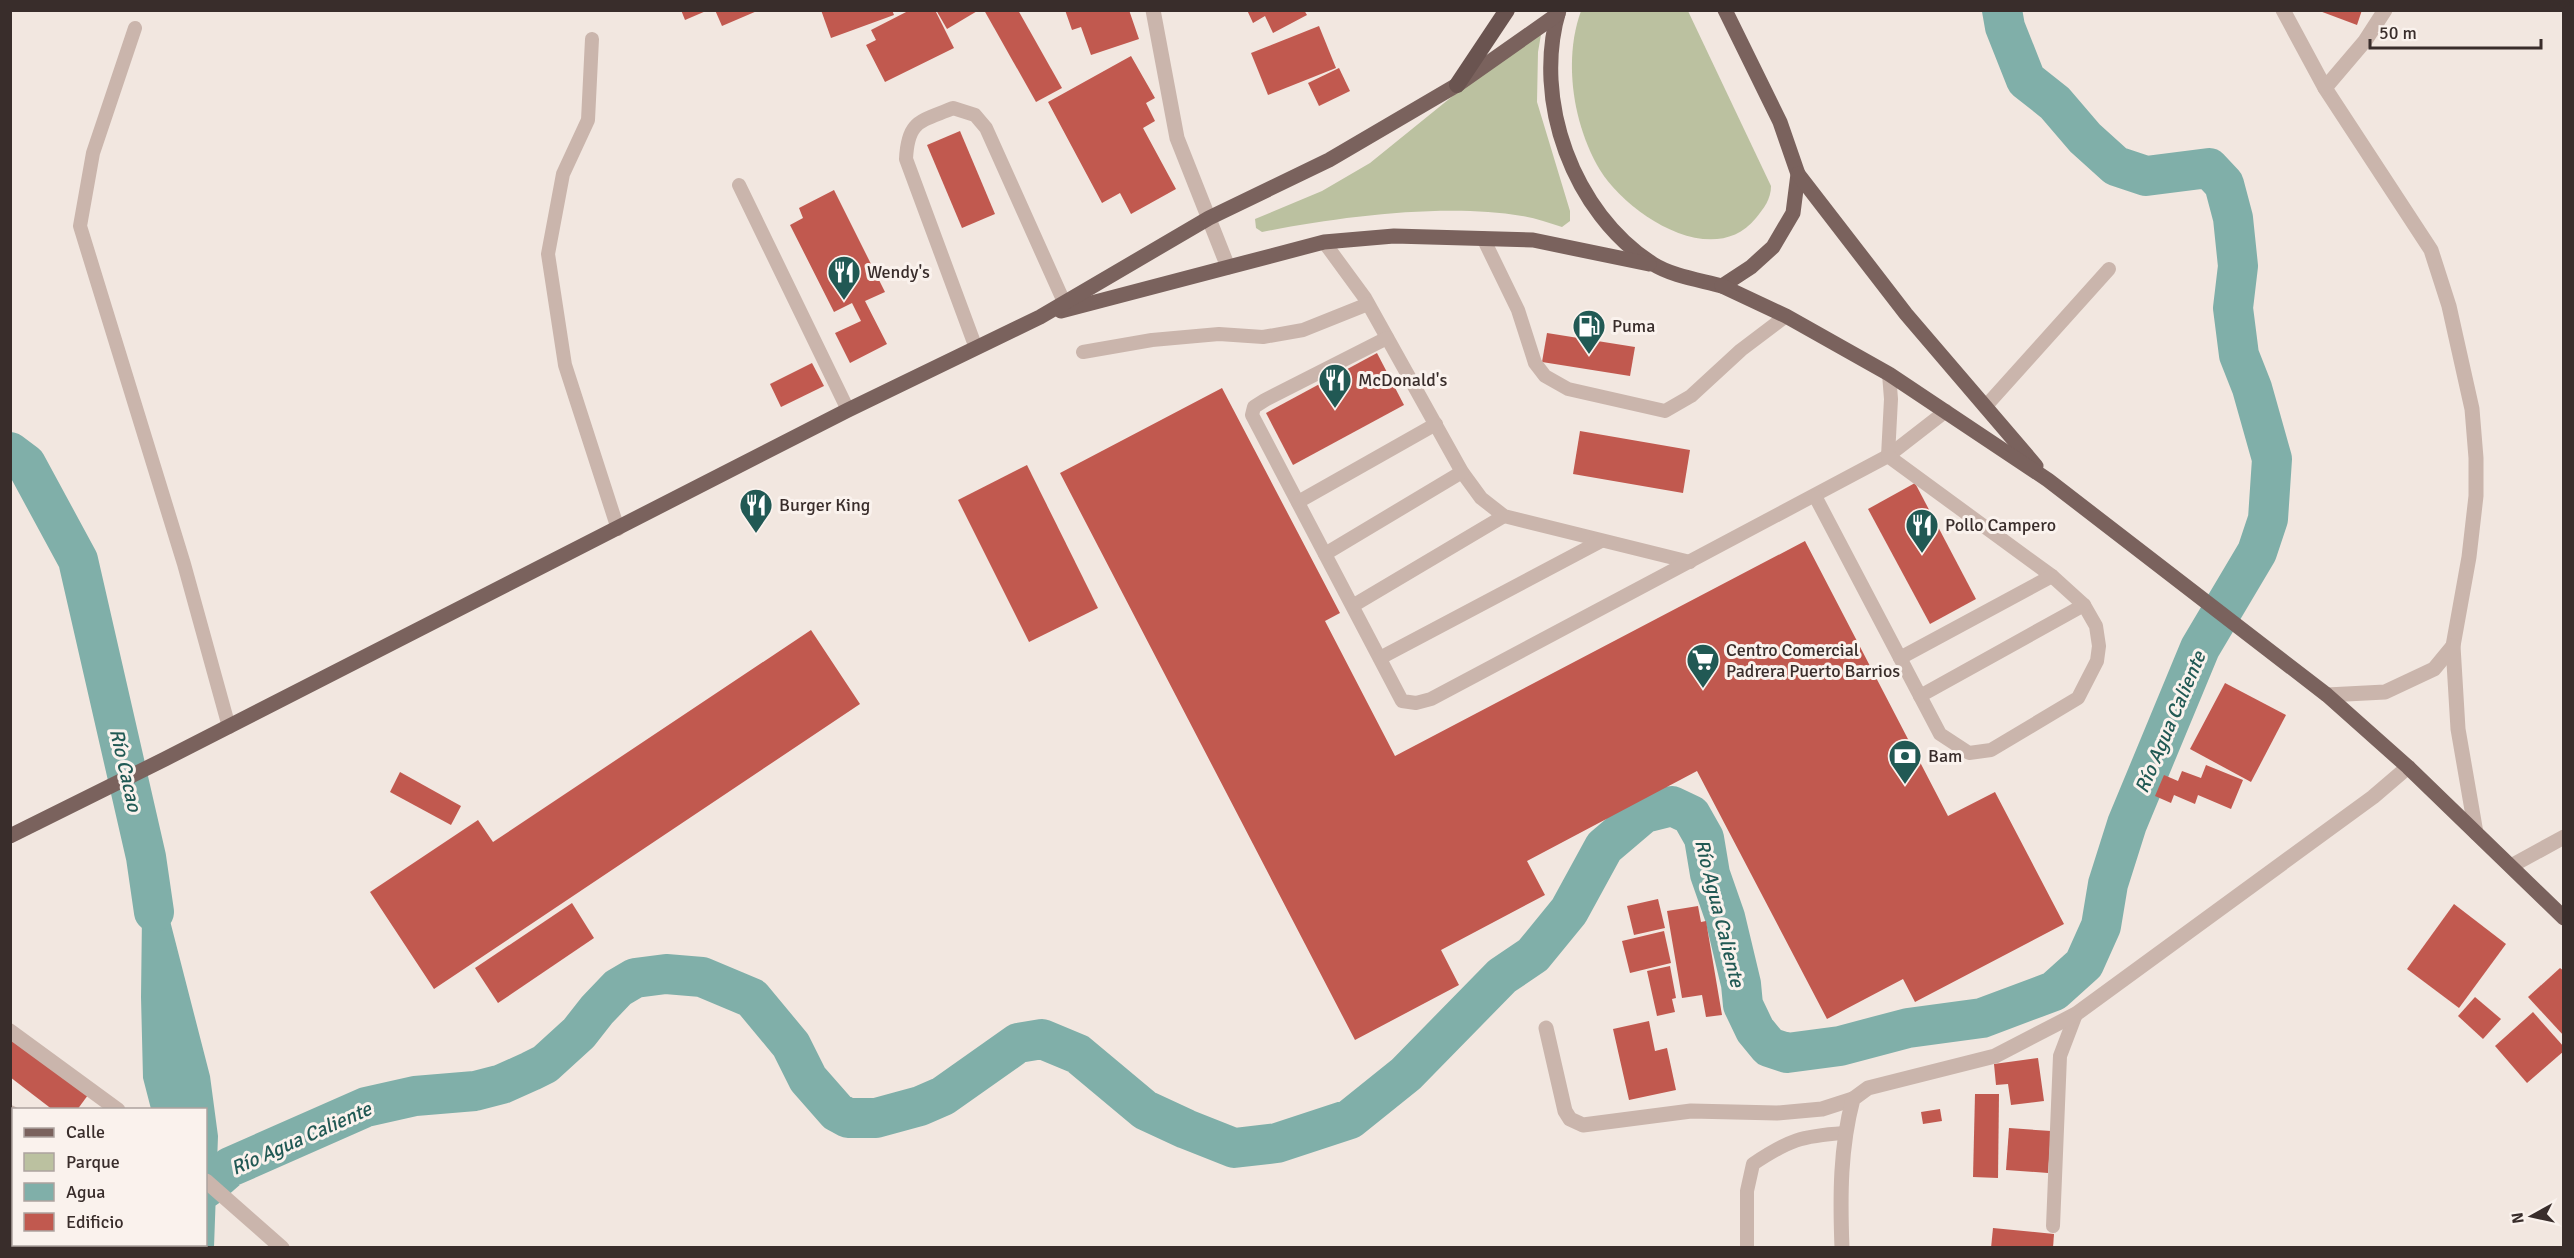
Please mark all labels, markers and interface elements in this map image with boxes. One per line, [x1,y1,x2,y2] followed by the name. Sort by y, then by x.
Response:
[2370,12,2541,50] scale bar
[2379,22,2417,44] text: 50 m
[826,254,862,301] restaurant icon: Wendy's
[867,261,930,283] place label: Wendy's
[1571,308,1607,355] fuel station icon: Puma
[1612,315,1655,337] place label: Puma
[1317,362,1353,409] restaurant icon: McDonald's
[1358,369,1447,391] place label: McDonald's
[738,487,774,534] restaurant icon: Burger King
[779,494,870,516] place label: Burger King
[1904,507,1940,554] restaurant icon: Pollo Campero
[1945,514,2056,536] place label: Pollo Campero
[1726,639,1900,682] place label: Centro Comercial Padrera Puerto Barrios
[1685,642,1721,689] supermarket icon: Centro Comercial Padrera Puerto Barrios
[2129,647,2212,797] water label: Río Agua Caliente
[104,726,148,815] water label: Río Cacao
[1887,738,1923,785] bank icon: Bam
[1928,745,1962,767] place label: Bam
[1689,837,1750,991] water label: Río Agua Caliente
[227,1096,376,1181] water label: Río Agua Caliente
[12,1108,207,1246] legend
[66,1121,105,1143] text: Calle
[66,1151,120,1173] text: Parque
[66,1181,105,1203] text: Agua
[2502,1186,2562,1246] north arrow
[66,1211,124,1233] text: Edificio
[2507,1211,2529,1225] text: N

